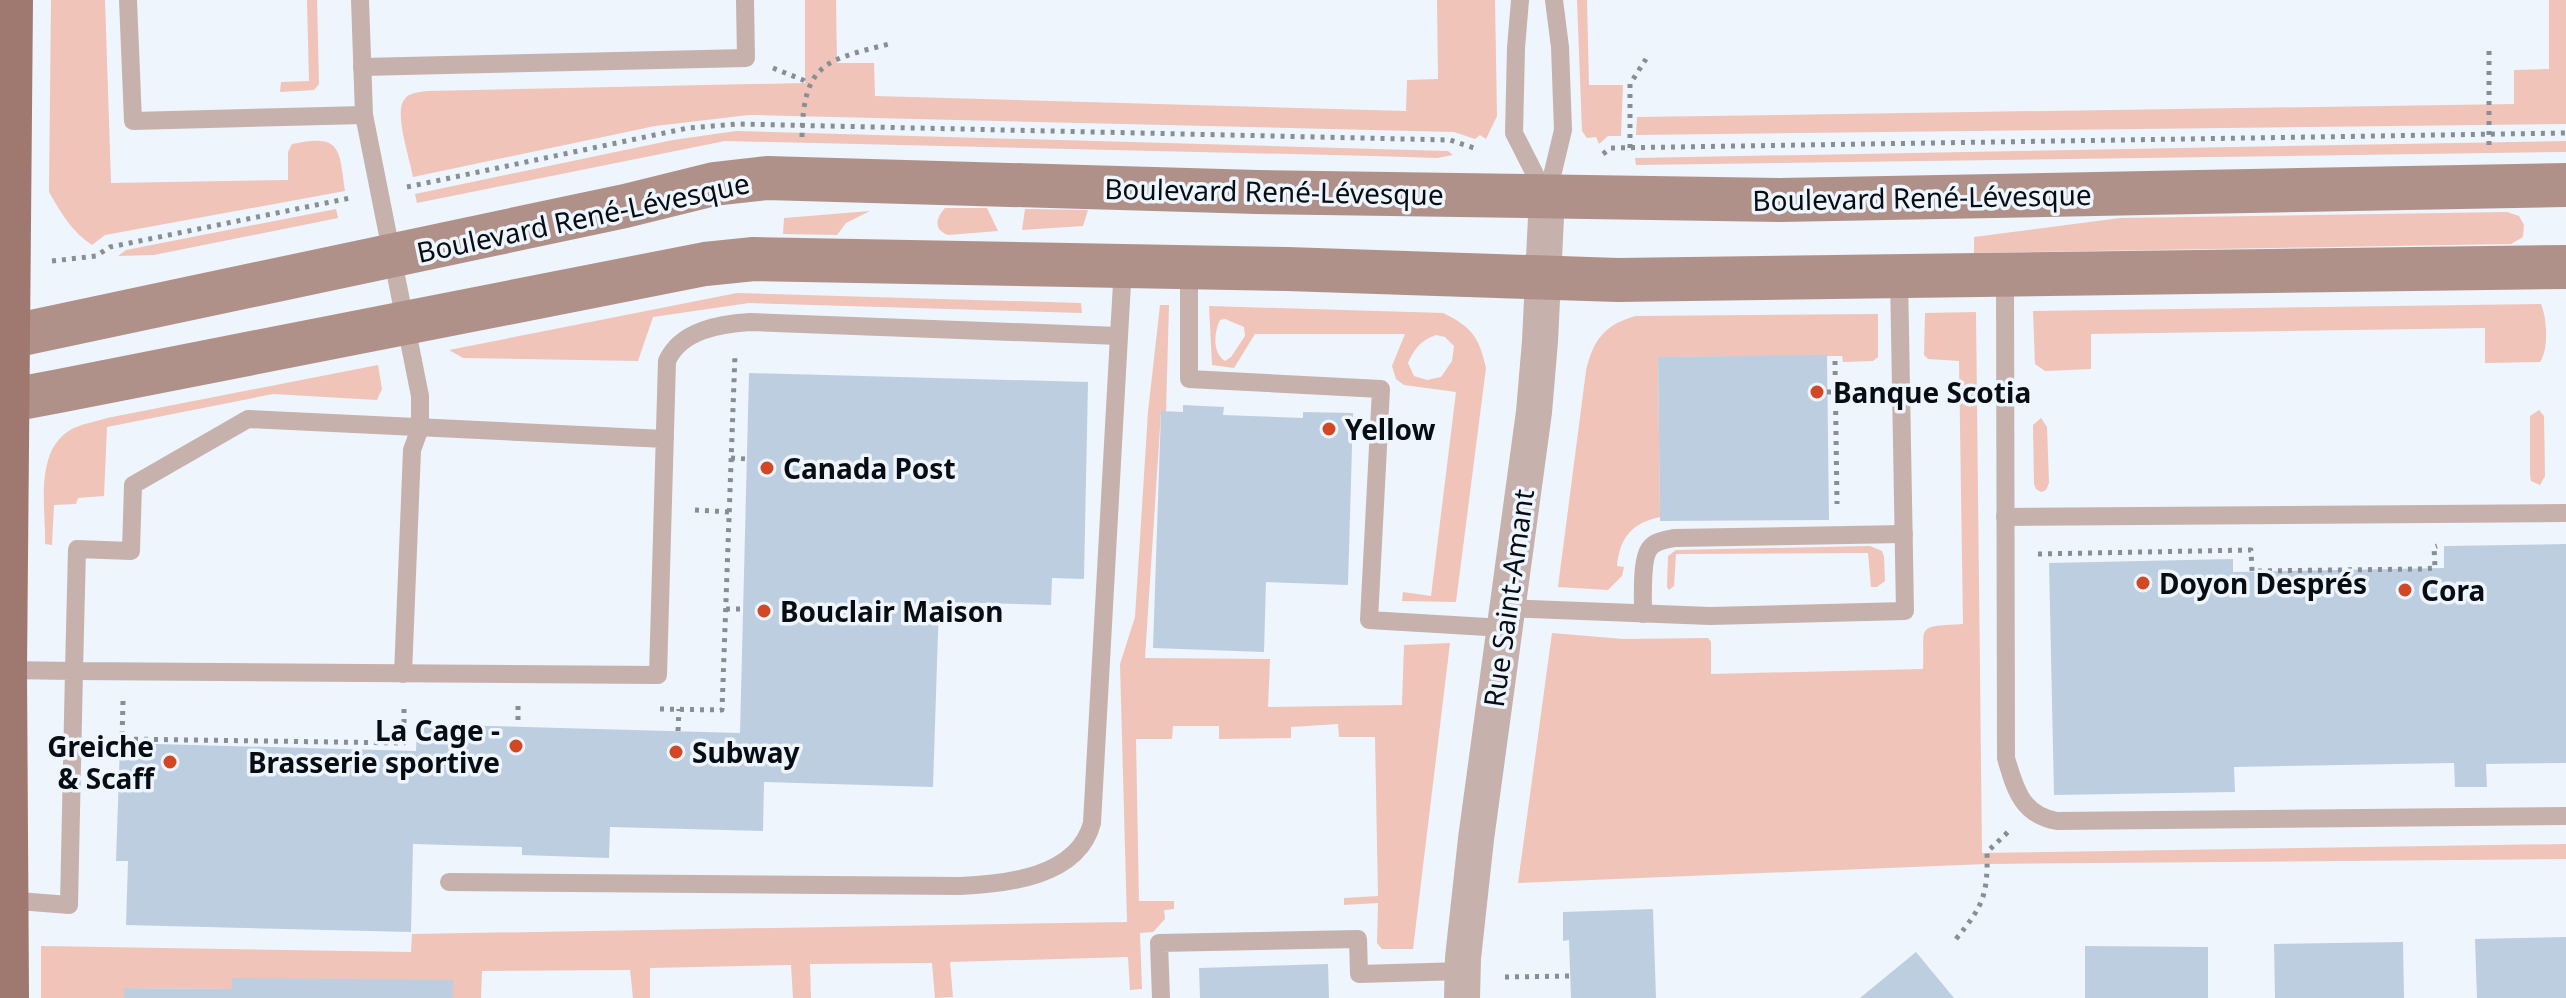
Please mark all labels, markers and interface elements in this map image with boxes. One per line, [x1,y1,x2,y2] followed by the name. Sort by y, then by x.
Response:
[413,163,753,271] street label: Boulevard René-Lévesque
[1104,169,1444,213] street label: Boulevard René-Lévesque
[1752,175,2092,219] street label: Boulevard René-Lévesque
[1833,373,2031,411] place label: Banque Scotia
[1808,383,1826,401] marker: Banque Scotia
[1345,410,1435,448] place label: Yellow
[1320,420,1338,438] marker: Yellow
[783,449,956,487] place label: Canada Post
[758,459,776,477] marker: Canada Post
[1474,487,1542,709] street label: Rue Saint-Amant
[2159,564,2367,602] place label: Doyon Després
[2421,571,2485,609] place label: Cora
[2134,574,2152,592] marker: Doyon Després
[2396,581,2414,599] marker: Cora
[780,592,1003,630] place label: Bouclair Maison
[755,602,773,620] marker: Bouclair Maison
[248,711,500,781] place label: La Cage - Brasserie sportive
[47,727,155,797] place label: Greiche & Scaff
[692,733,800,771] place label: Subway
[507,737,525,755] marker: La Cage - Brasserie sportive
[667,743,685,761] marker: Subway
[161,753,179,771] marker: Greiche & Scaff

